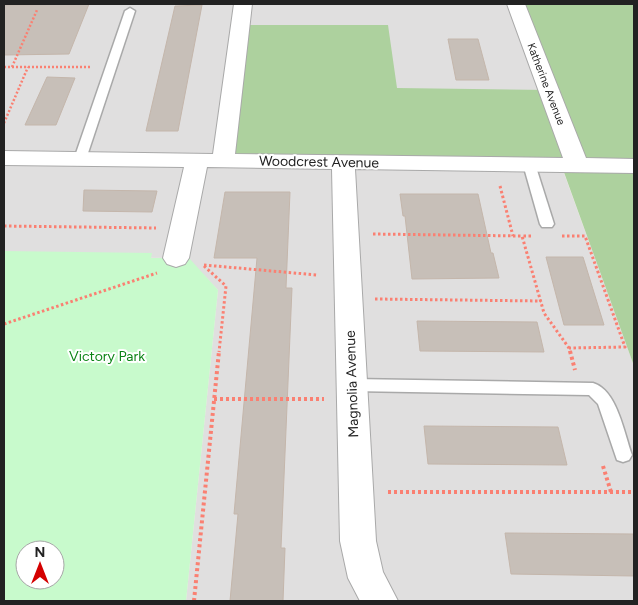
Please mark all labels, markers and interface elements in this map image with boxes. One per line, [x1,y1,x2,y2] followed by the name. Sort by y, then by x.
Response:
[524,41,568,127] street label: Katherine Avenue
[259,152,379,172] street label: Woodcrest Avenue
[342,330,362,438] street label: Magnolia Avenue
[69,348,145,365] park label: Victory Park
[15,540,65,590] north arrow
[35,544,45,561] text: N

